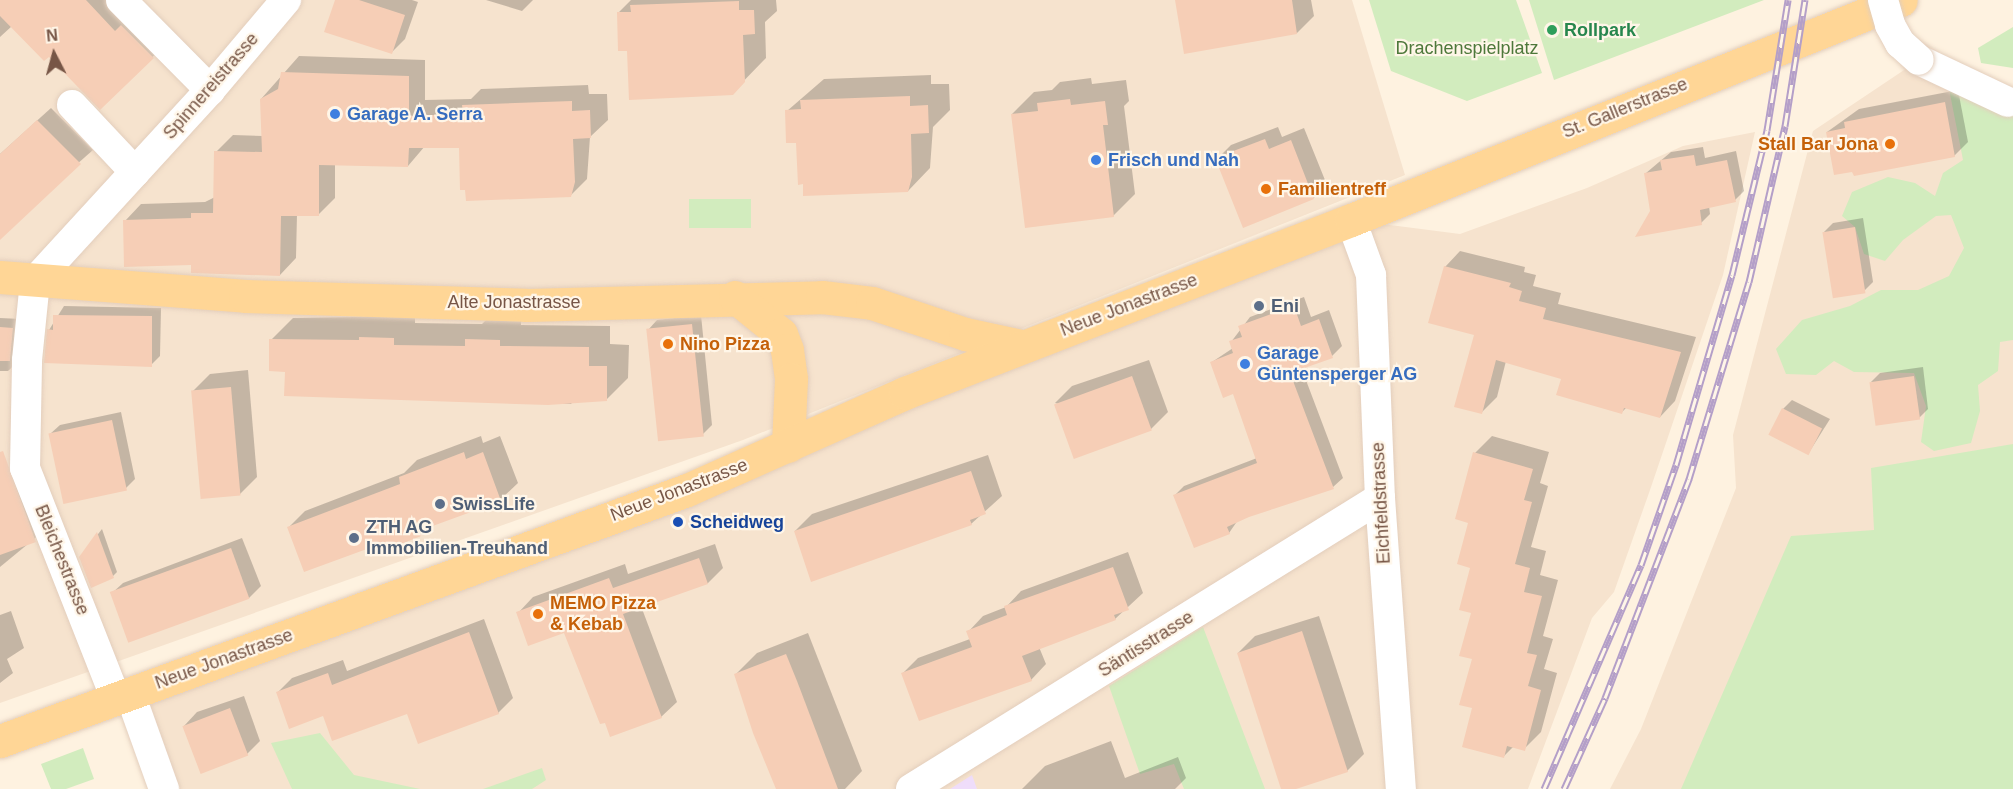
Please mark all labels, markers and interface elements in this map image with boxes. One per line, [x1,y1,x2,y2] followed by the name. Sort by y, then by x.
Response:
[1564,19,1636,41] place label: Rollpark
[1545,23,1559,37] marker: Rollpark
[24,24,84,84] north arrow
[45,27,59,45] text: N
[159,28,263,144] street label: Spinnereistrasse
[1395,37,1539,59] park label: Drachenspielplatz
[1559,73,1691,143] street label: St. Gallerstrasse
[347,103,483,125] place label: Garage A. Serra
[328,107,342,121] marker: Garage A. Serra
[1758,133,1878,155] place label: Stall Bar Jona
[1883,137,1897,151] marker: Stall Bar Jona
[1108,149,1239,171] place label: Frisch und Nah
[1089,153,1103,167] marker: Frisch und Nah
[1278,178,1386,200] place label: Familientreff
[1259,182,1273,196] marker: Familientreff
[1057,269,1201,341] street label: Neue Jonastrasse
[447,291,581,313] street label: Alte Jonastrasse
[1271,295,1299,317] place label: Eni
[1252,299,1266,313] marker: Eni
[680,333,770,355] place label: Nino Pizza
[661,337,675,351] marker: Nino Pizza
[1257,343,1418,386] place label: Garage Güntensperger AG
[1238,357,1252,371] marker: Garage Güntensperger AG
[1367,441,1395,565] street label: Eichfeldstrasse
[607,454,751,526] street label: Neue Jonastrasse
[452,493,535,515] place label: SwissLife
[433,497,447,511] marker: SwissLife
[30,502,94,618] street label: Bleichestrasse
[690,511,784,533] place label: Scheidweg
[671,515,685,529] marker: Scheidweg
[366,517,548,560] place label: ZTH AG Immobilien-Treuhand
[347,531,361,545] marker: ZTH AG Immobilien-Treuhand
[550,593,656,636] place label: MEMO Pizza & Kebab
[1094,606,1198,682] street label: Säntisstrasse
[531,607,545,621] marker: MEMO Pizza & Kebab
[152,624,296,694] street label: Neue Jonastrasse

